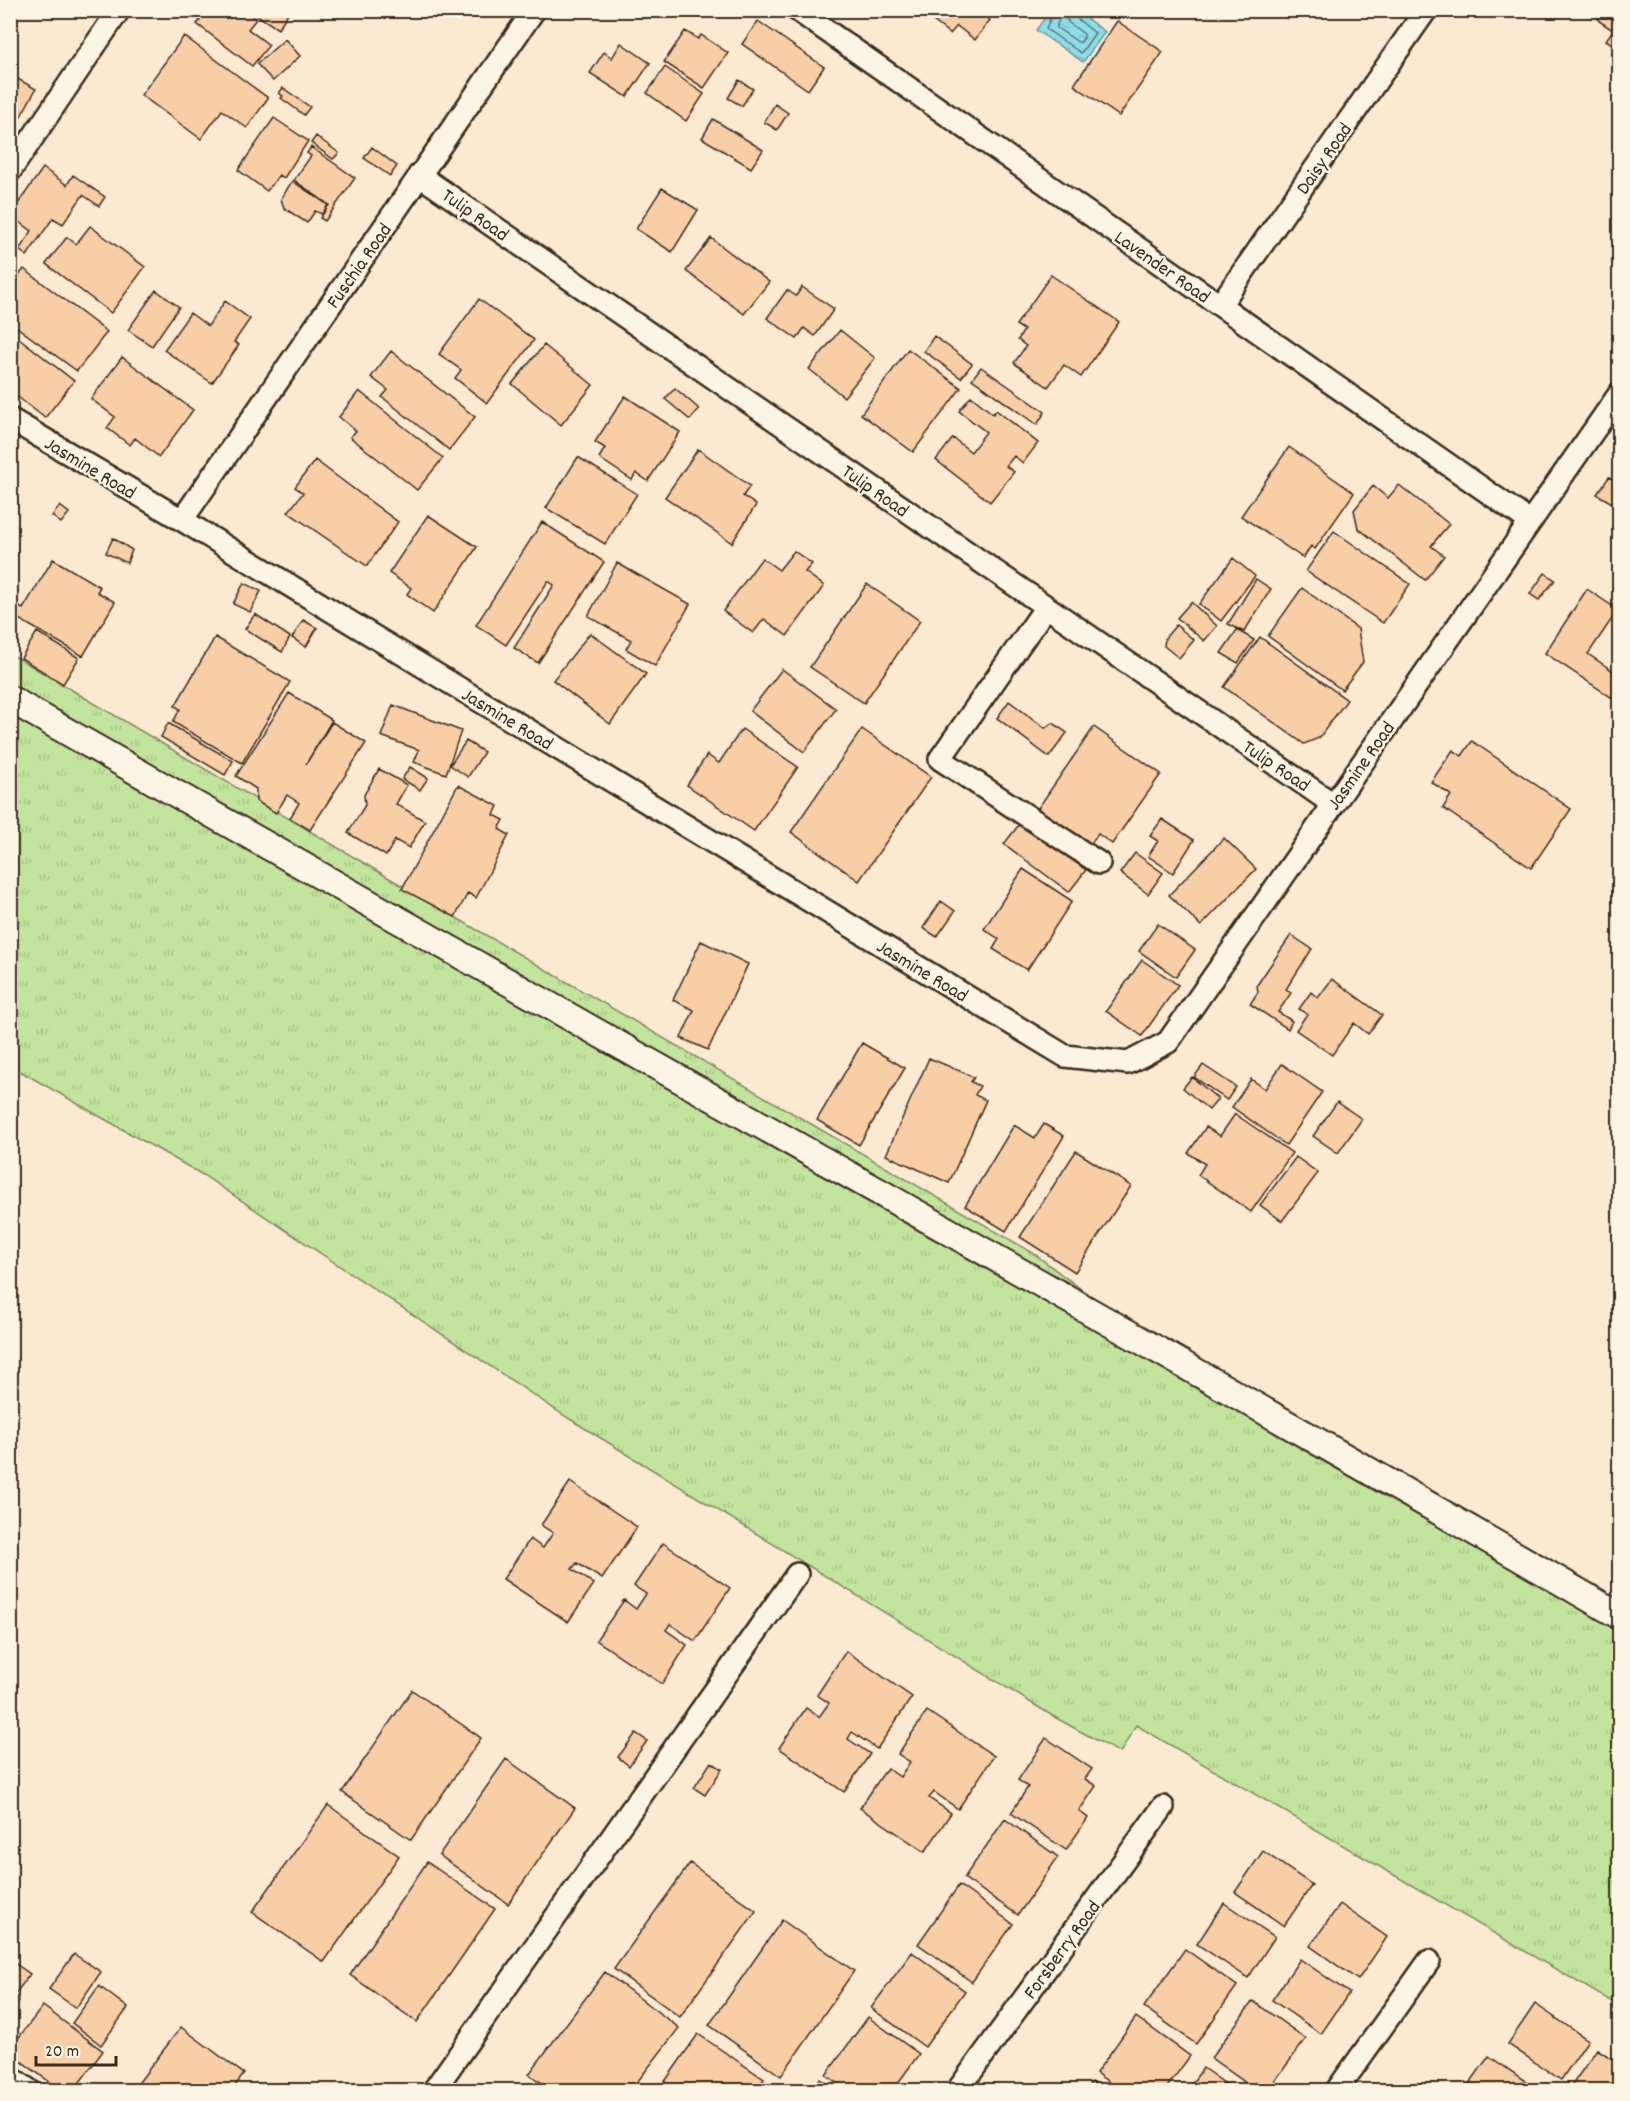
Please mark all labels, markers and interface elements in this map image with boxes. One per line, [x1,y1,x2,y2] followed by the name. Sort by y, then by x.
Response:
[1291,118,1360,201] street label: Daisy Road
[435,183,514,250] street label: Tulip Road
[321,218,400,315] street label: Fuschia Road
[1108,225,1215,312] street label: Lavender Road
[38,431,141,508] street label: Jasmine Road
[835,459,914,526] street label: Tulip Road
[455,682,558,759] street label: Jasmine Road
[1322,717,1403,817] street label: Jasmine Road
[1236,735,1315,800] street label: Tulip Road
[870,934,973,1011] street label: Jasmine Road
[1018,1896,1109,2006] street label: Forsberry Road
[36,2029,116,2067] scale bar
[45,2040,79,2065] text: 20 m

